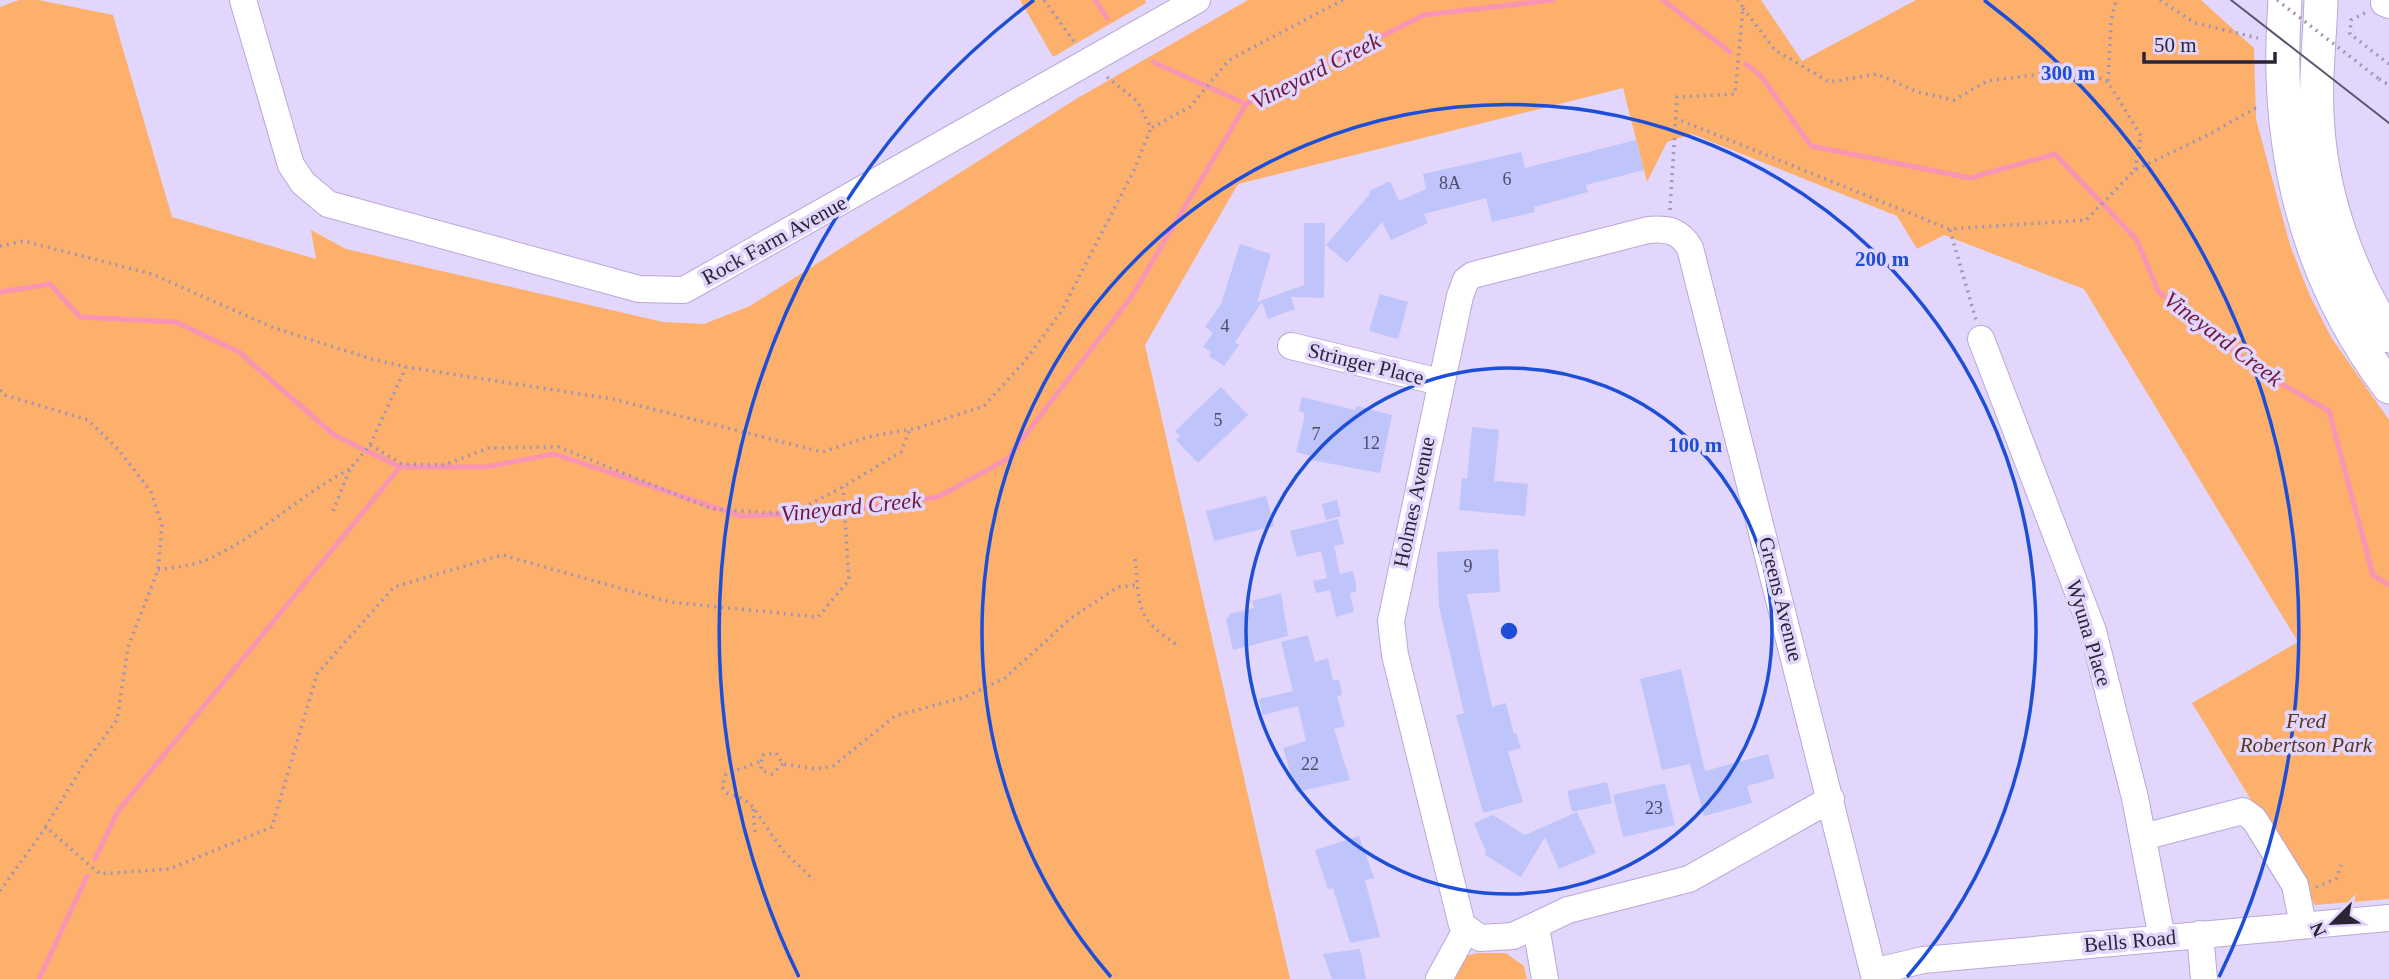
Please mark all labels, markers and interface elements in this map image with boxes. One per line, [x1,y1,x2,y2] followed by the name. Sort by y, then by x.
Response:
[2144,21,2275,65] scale bar
[1247,27,1385,114] water label: Vineyard Creek
[2154,33,2197,57] text: 50 m
[2041,61,2096,85] text: 300 m
[1503,169,1512,189] house number: 6
[1439,173,1461,193] house number: 8A
[697,190,851,290] street label: Rock Farm Avenue
[1855,247,1910,271] text: 200 m
[2159,286,2288,392] water label: Vineyard Creek
[1221,316,1230,336] house number: 4
[1306,338,1426,390] street label: Stringer Place
[1214,410,1223,430] house number: 5
[1312,424,1321,444] house number: 7
[1362,433,1380,453] house number: 12
[1668,433,1723,457] text: 100 m
[1388,434,1440,570] street label: Holmes Avenue
[779,487,923,527] water label: Vineyard Creek
[1754,534,1808,664] street label: Greens Avenue
[1464,556,1473,576] house number: 9
[2061,577,2117,689] street label: Wyuna Place
[1497,619,1521,643] centre of rings
[2239,709,2373,757] park label: Fred Robertson Park
[1301,754,1319,774] house number: 22
[1645,798,1663,818] house number: 23
[2298,888,2368,958] north arrow
[2305,919,2330,940] text: N
[2083,925,2178,957] street label: Bells Road

